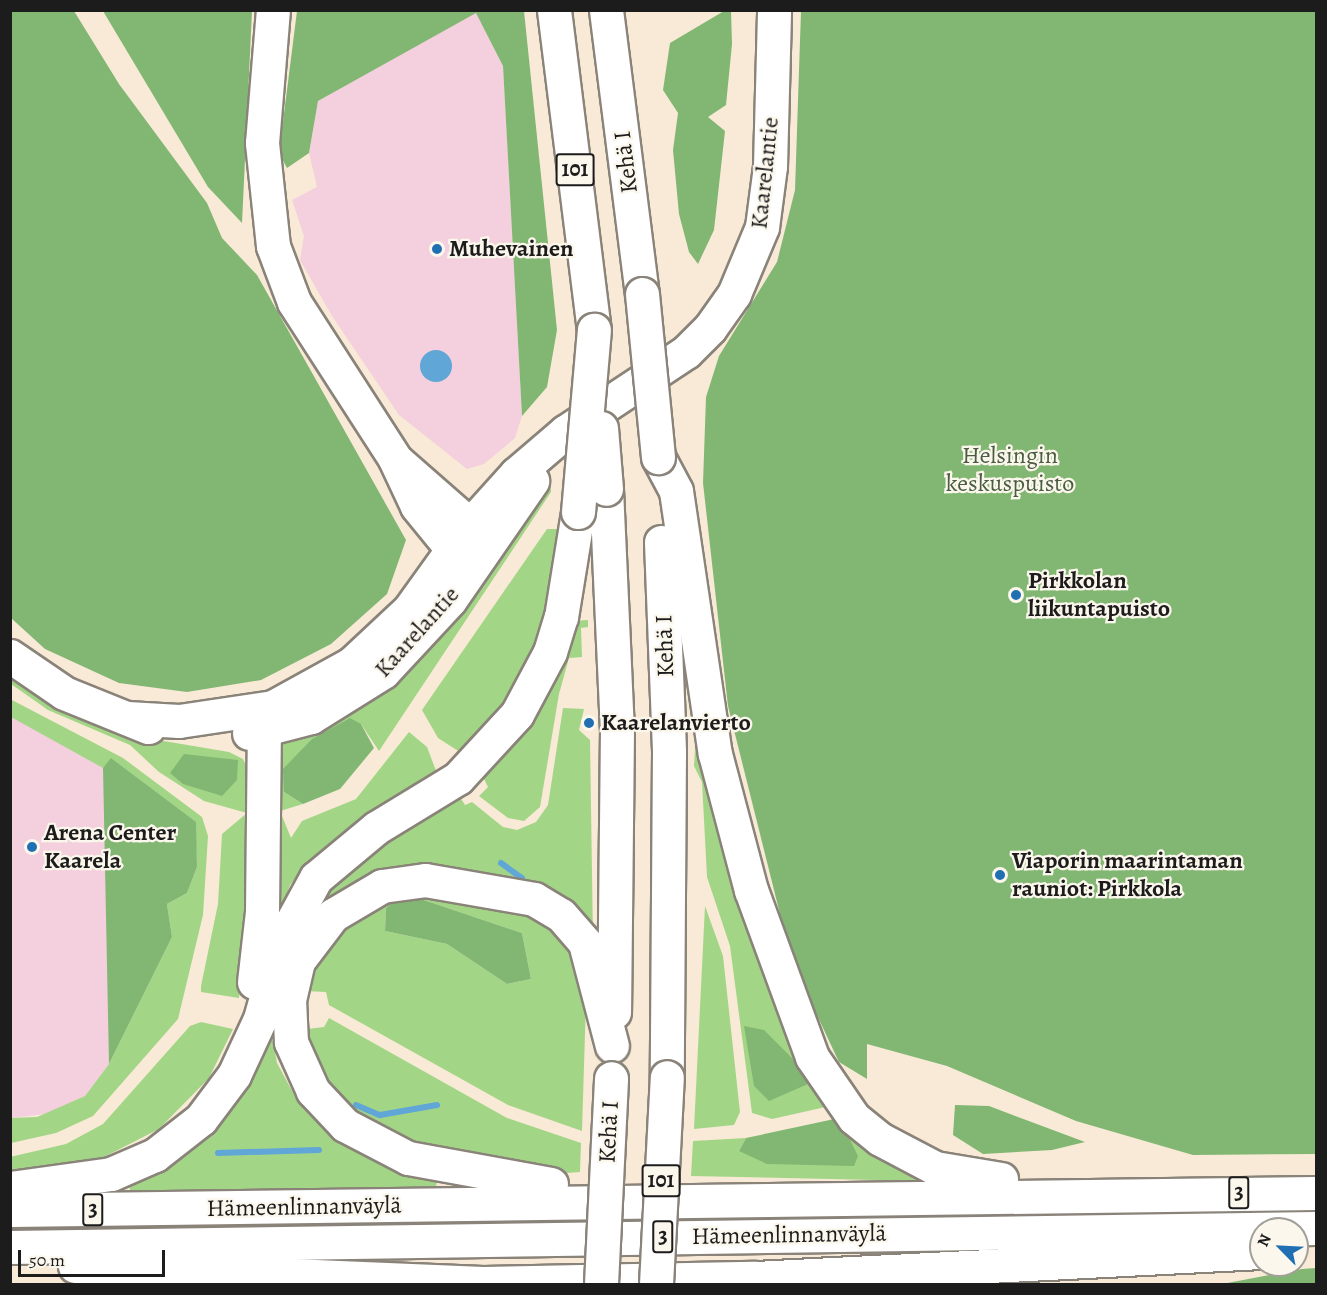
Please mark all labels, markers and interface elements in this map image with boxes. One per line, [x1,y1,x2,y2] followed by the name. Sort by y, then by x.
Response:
[745,116,785,230] street label: Kaarelantie
[608,129,644,195] street label: Kehä I
[556,151,594,189] road number: 101
[449,235,574,263] place label: Muhevainen
[430,242,444,256] marker: Muhevainen
[946,442,1074,498] park label: Helsingin keskuspuisto
[1028,567,1170,623] place label: Pirkkolan liikuntapuisto
[369,581,465,683] street label: Kaarelantie
[1009,588,1023,602] marker: Pirkkolan liikuntapuisto
[650,614,680,678] street label: Kehä I
[601,709,751,737] place label: Kaarelanvierto
[582,716,596,730] marker: Kaarelanvierto
[44,819,176,875] place label: Arena Center Kaarela
[25,840,39,854] marker: Arena Center Kaarela
[1012,847,1243,903] place label: Viaporin maarintaman rauniot: Pirkkola
[993,868,1007,882] marker: Viaporin maarintaman rauniot: Pirkkola
[593,1100,625,1164] street label: Kehä I
[642,1162,680,1200] road number: 101
[1227,1174,1251,1212] road number: 3
[81,1191,105,1229] road number: 3
[206,1191,402,1223] street label: Hämeenlinnanväylä
[1249,1217,1309,1277] north arrow
[651,1218,675,1256] road number: 3
[691,1219,887,1251] street label: Hämeenlinnanväylä
[1252,1231,1277,1250] text: N
[21,1238,168,1276] scale bar
[29,1248,65,1272] text: 50 m

